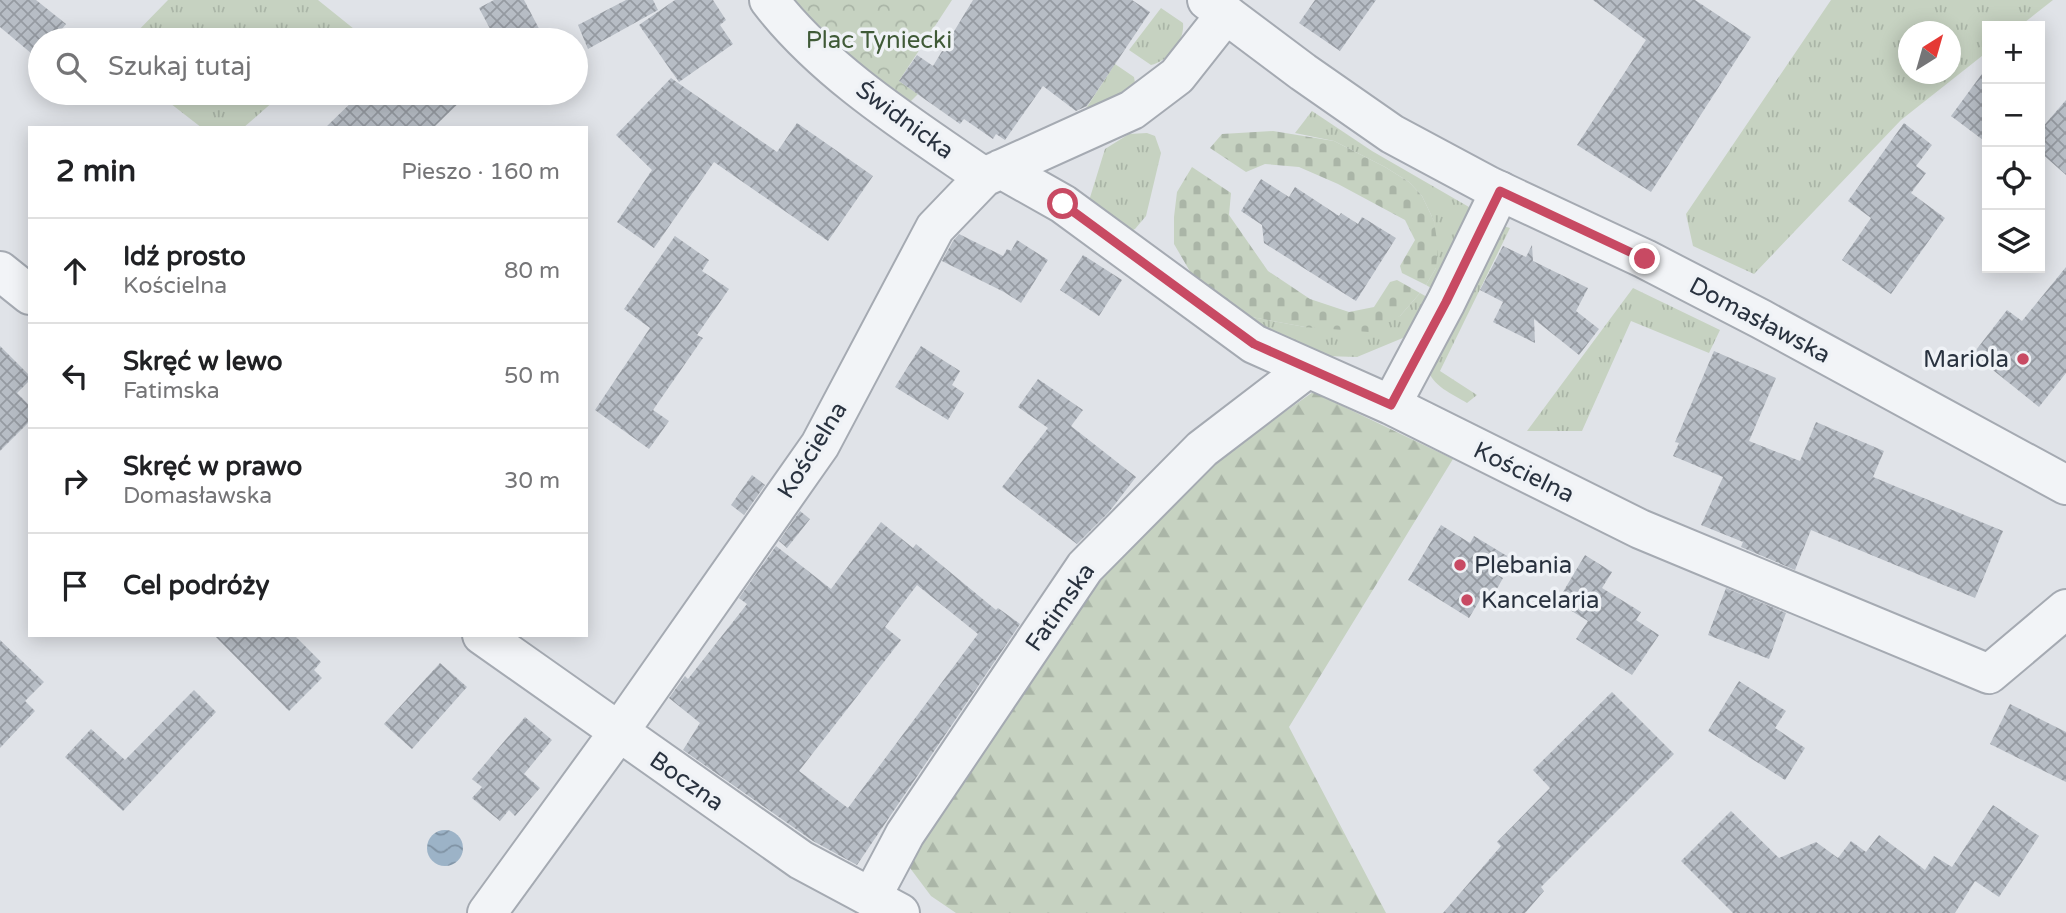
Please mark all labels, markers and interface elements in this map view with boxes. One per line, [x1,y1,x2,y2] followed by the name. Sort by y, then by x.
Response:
[1898,21,1961,84] north arrow
[1982,21,2045,273] map controls
[1982,21,2045,84] button: +
[806,26,952,55] park label: Plac Tyniecki
[28,28,588,105] search box
[52,48,90,86] icon: search
[108,51,252,82] text: Szukaj tutaj
[850,74,960,166] street label: Świdnicka
[1982,84,2045,147] button: −
[1982,147,2045,210] button: locate
[56,153,136,190] text: 2 min
[401,158,560,186] text: Pieszo · 160 m
[1047,188,1078,219] route start
[1982,210,2045,273] button: layers
[123,241,246,272] text: Idź prosto
[1629,243,1660,274] route end
[56,252,94,290] icon: ahead
[504,257,560,285] text: 80 m
[1684,271,1835,370] street label: Domasławska
[123,272,227,300] text: Kościelna
[1923,345,2009,374] place label: Mariola
[123,346,283,377] text: Skręć w lewo
[2015,351,2031,367] marker: Mariola
[56,357,94,395] icon: left
[504,362,560,390] text: 50 m
[123,377,220,405] text: Fatimska
[771,397,854,504] street label: Kościelna
[1469,436,1579,509] street label: Kościelna
[123,451,302,482] text: Skręć w prawo
[56,462,94,500] icon: right
[504,467,560,495] text: 30 m
[123,482,272,510] text: Domasławska
[1474,551,1572,580] place label: Plebania
[1452,557,1468,573] marker: Plebania
[1020,558,1101,657] street label: Fatimska
[56,567,94,605] icon: arrive
[123,570,270,601] text: Cel podróży
[1481,586,1600,615] place label: Kancelaria
[1459,592,1475,608] marker: Kancelaria
[644,745,729,817] street label: Boczna

